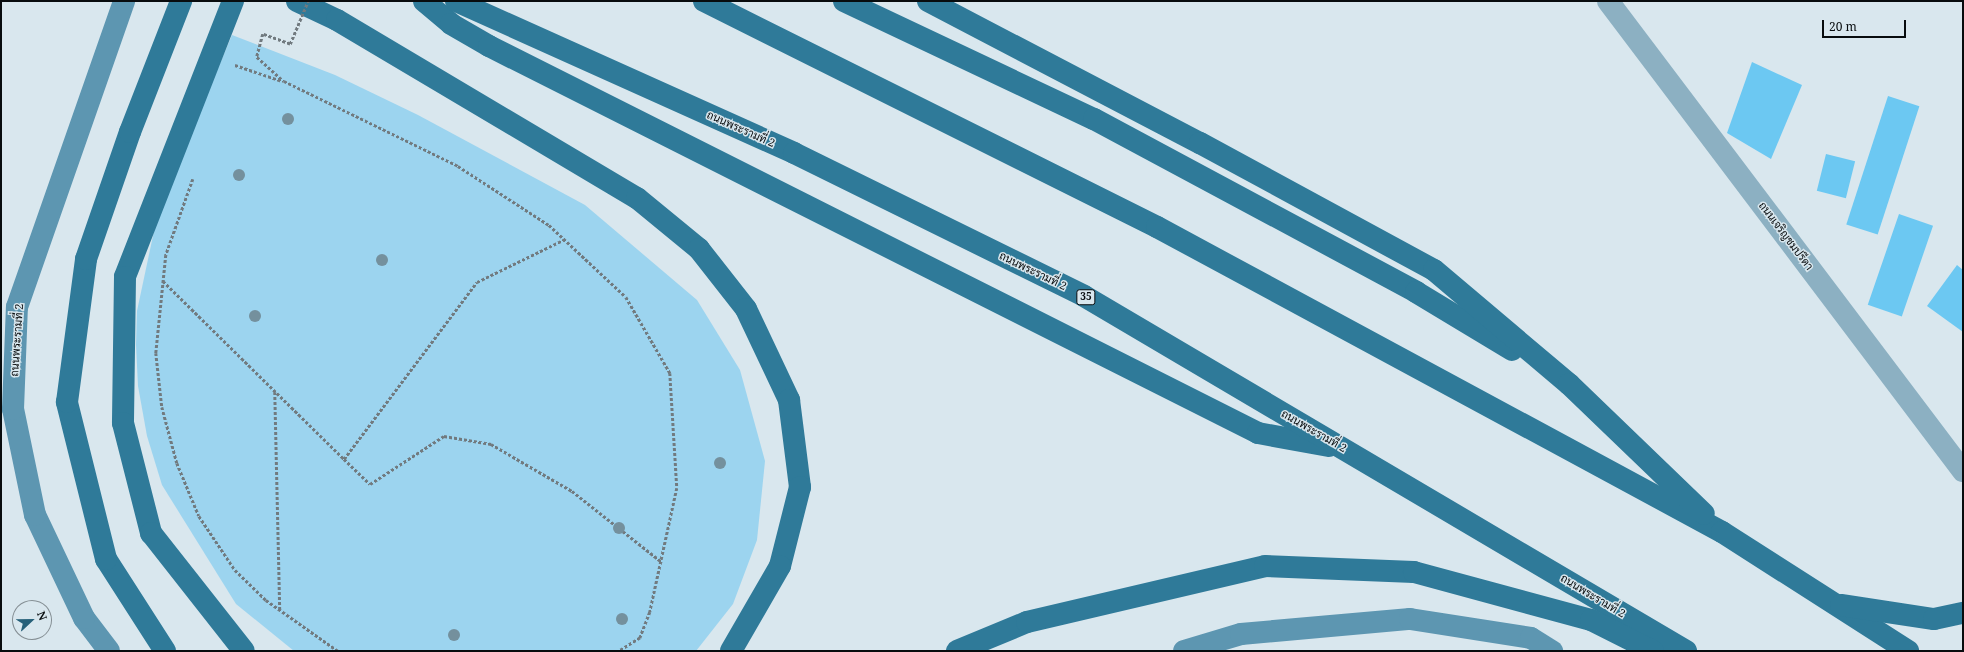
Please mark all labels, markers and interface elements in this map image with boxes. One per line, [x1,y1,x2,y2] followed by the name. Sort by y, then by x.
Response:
[1824,12,1908,38] scale bar
[1829,18,1857,35] text: 20 m
[705,108,777,150] street label: ถนนพระรามที่ 2
[1756,199,1816,273] street label: ถนนเจริญชมปรีดา
[997,249,1069,293] street label: ถนนพระรามที่ 2
[1076,289,1096,305] road number: 35
[8,303,26,377] street label: ถนนพระรามที่ 2
[1279,407,1349,455] street label: ถนนพระรามที่ 2
[1558,571,1628,621] street label: ถนนพระรามที่ 2
[12,600,52,640] north arrow
[34,609,51,623] text: N

